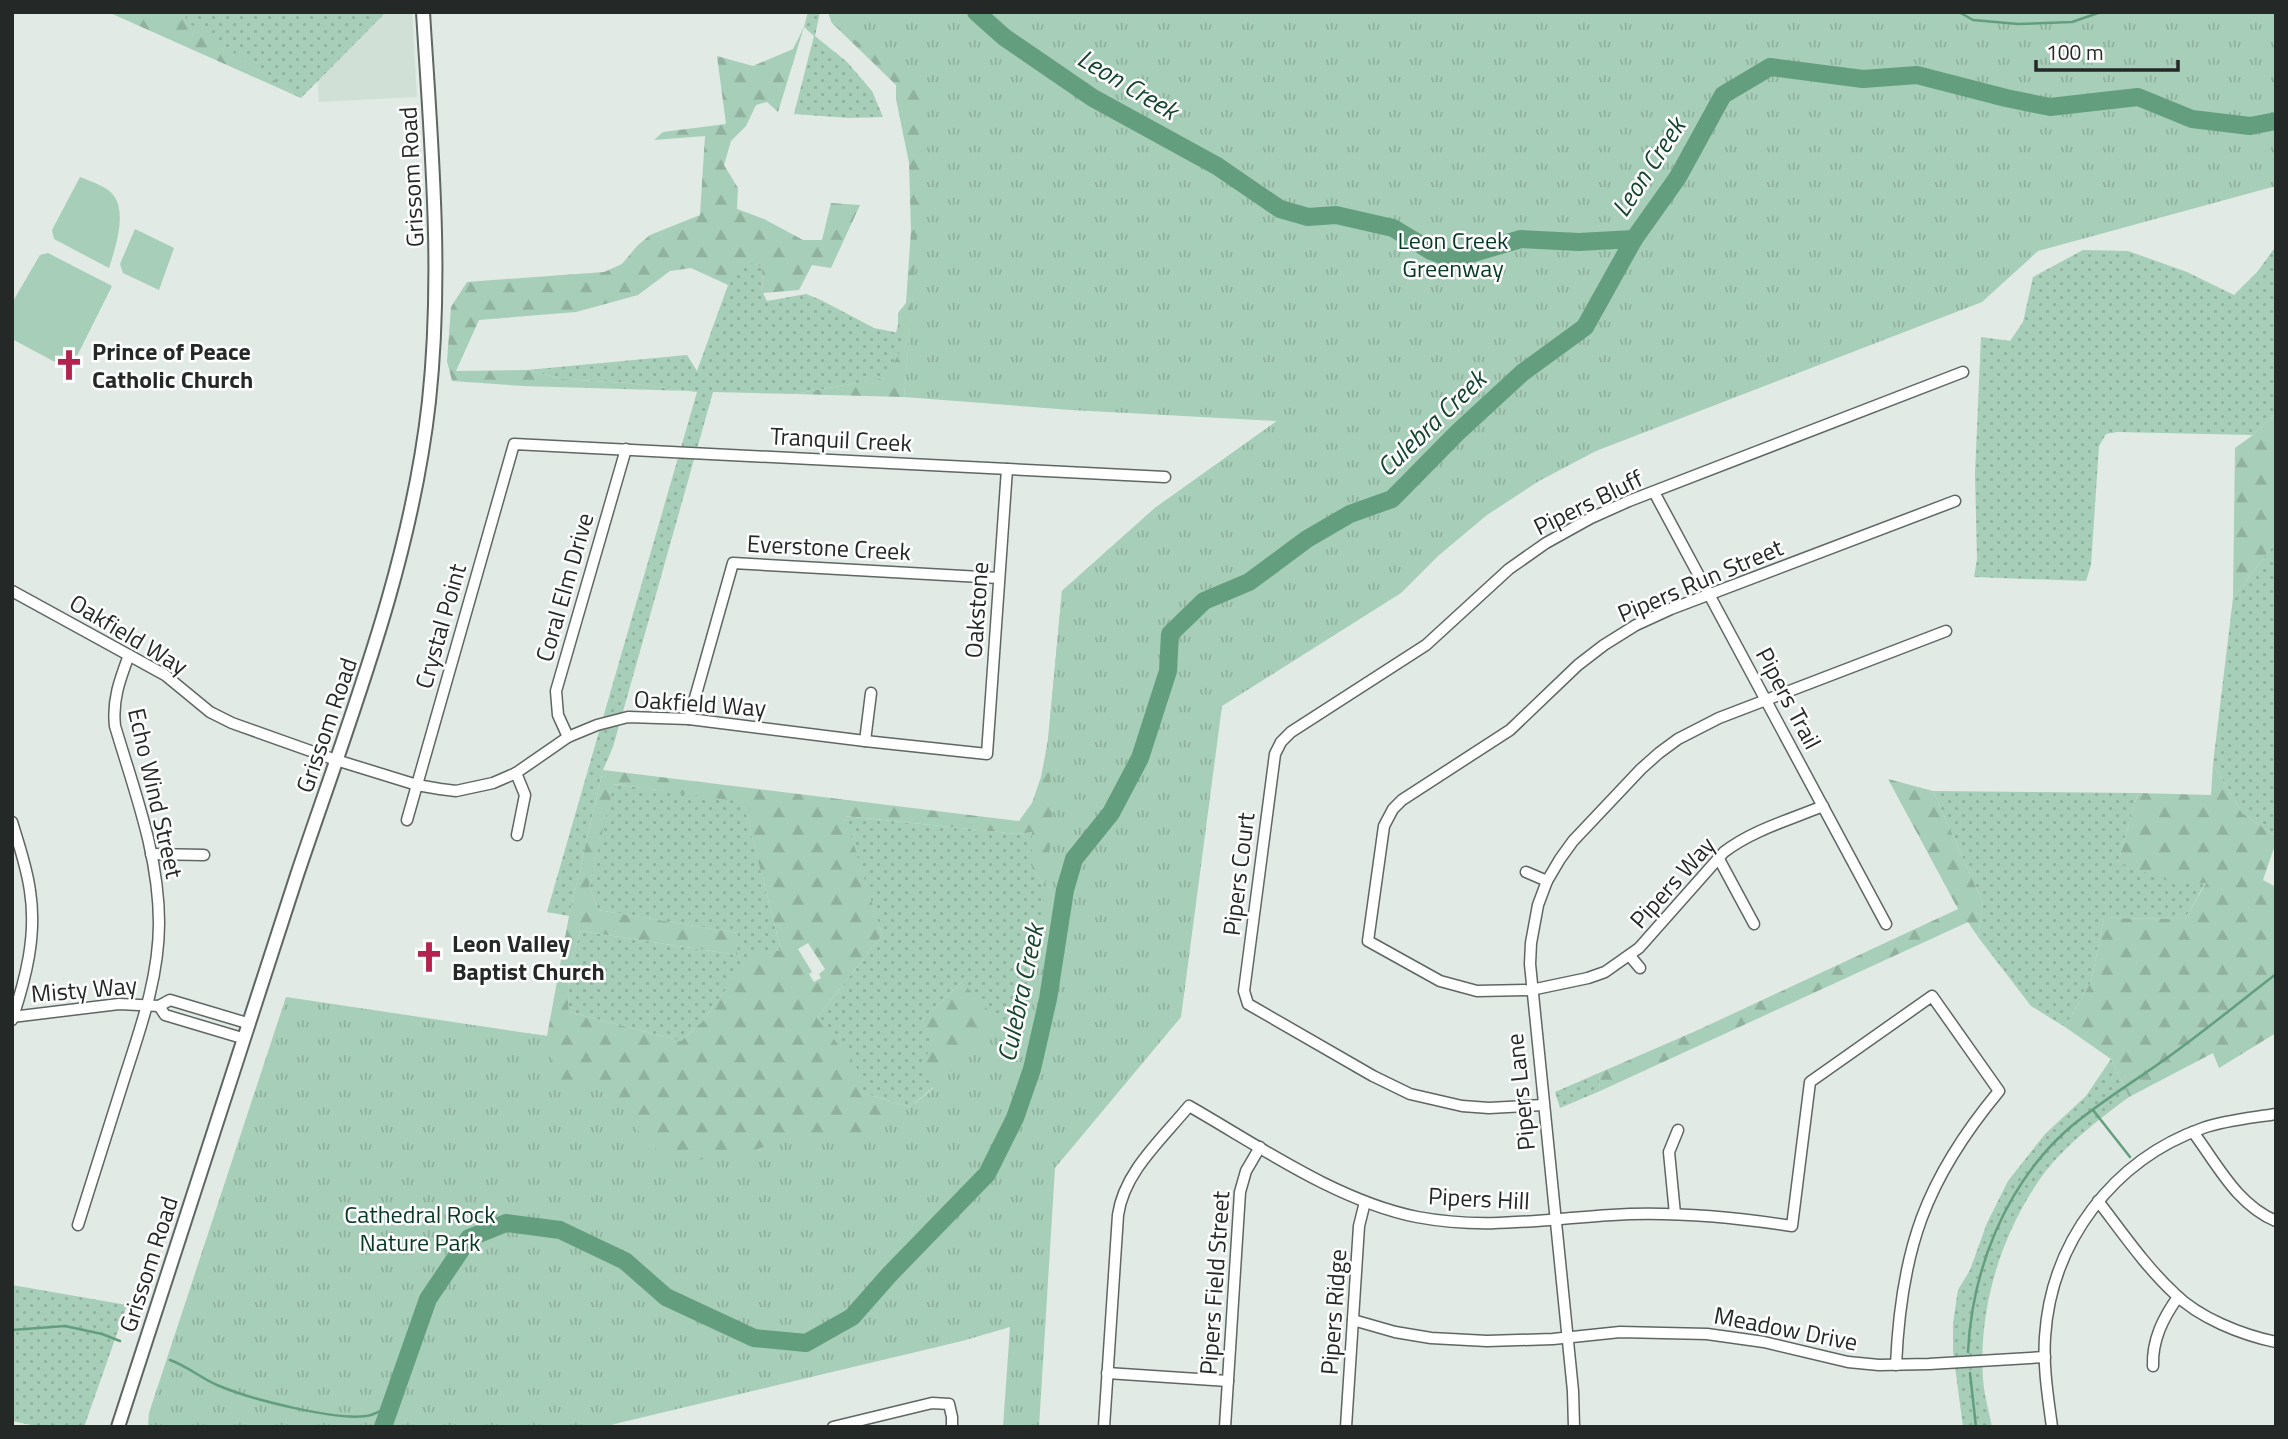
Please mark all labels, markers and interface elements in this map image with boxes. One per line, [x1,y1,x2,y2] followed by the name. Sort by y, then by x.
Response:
[2036,28,2178,72] scale bar
[2046,36,2103,68] text: 100 m
[1070,39,1189,131] water label: Leon Creek
[389,106,433,248] street label: Grissom Road
[1601,107,1696,224] water label: Leon Creek
[1397,222,1509,286] park label: Leon Creek Greenway
[92,333,253,397] place label: Prince of Peace Catholic Church
[52,348,86,382] church icon: Prince of Peace Catholic Church
[1367,358,1497,485] water label: Culebra Creek
[769,417,913,461] street label: Tranquil Creek
[1527,460,1649,544] street label: Pipers Bluff
[526,508,602,666] street label: Coral Elm Drive
[746,525,912,569] street label: Everstone Creek
[1612,529,1789,631] street label: Pipers Run Street
[405,559,475,693] street label: Crystal Point
[955,561,997,659] street label: Oakstone
[63,584,195,684] street label: Oakfield Way
[1747,641,1831,755] street label: Pipers Trail
[286,653,366,797] street label: Grissom Road
[633,680,768,726] street label: Oakfield Way
[119,704,193,882] street label: Echo Wind Street
[1213,810,1263,938] street label: Pipers Court
[1621,828,1724,936] street label: Pipers Way
[986,917,1054,1065] water label: Culebra Creek
[452,925,605,989] place label: Leon Valley Baptist Church
[412,940,446,974] church icon: Leon Valley Baptist Church
[29,966,139,1012] street label: Misty Way
[1496,1032,1544,1152] street label: Pipers Lane
[1427,1177,1531,1219] street label: Pipers Hill
[1190,1189,1238,1376] street label: Pipers Field Street
[109,1192,187,1336] street label: Grissom Road
[344,1196,496,1260] park label: Cathedral Rock Nature Park
[1311,1248,1355,1376] street label: Pipers Ridge
[1711,1296,1861,1360] street label: Meadow Drive

